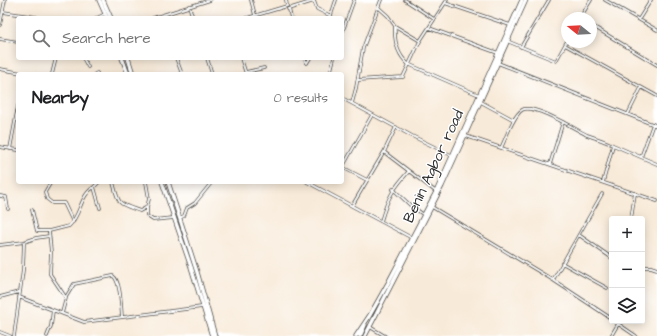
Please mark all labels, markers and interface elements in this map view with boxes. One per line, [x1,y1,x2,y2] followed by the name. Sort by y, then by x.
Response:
[561,12,597,48] north arrow
[16,16,344,60] search box
[30,27,52,49] icon: search
[62,28,151,49] text: Search here
[32,86,89,110] text: Nearby
[273,89,328,107] text: 0 results
[398,106,470,227] street label: Benin Agbor road
[609,216,645,324] map controls
[609,216,645,252] button: +
[609,252,645,288] button: −
[609,288,645,324] button: layers

